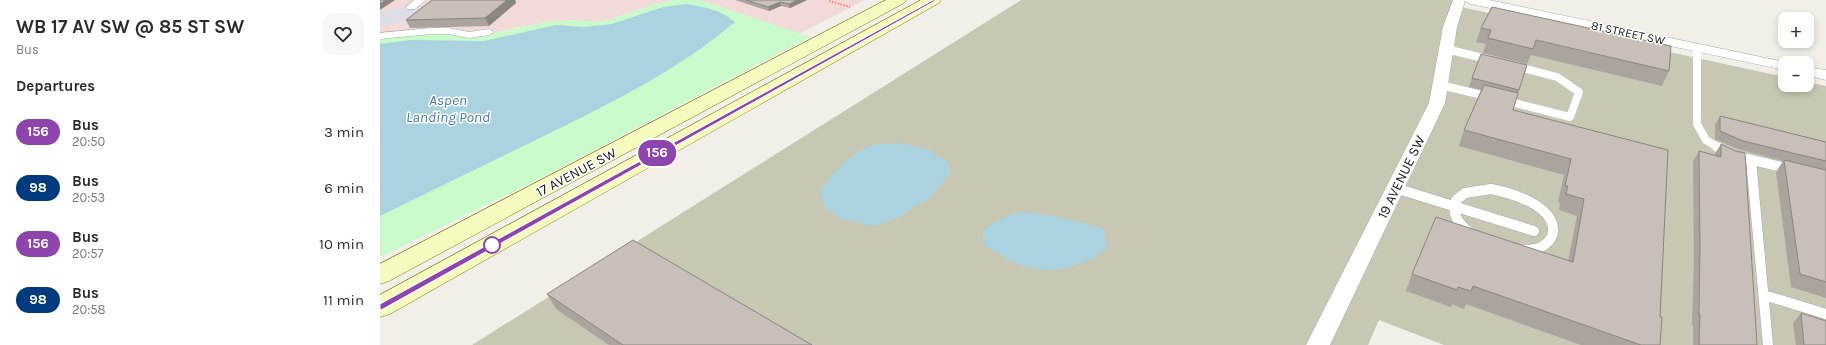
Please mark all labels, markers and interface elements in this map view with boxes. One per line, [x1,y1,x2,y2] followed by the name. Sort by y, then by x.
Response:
[1778,12,1814,92] map controls
[1778,12,1814,48] button: +
[322,13,364,55] button: heart
[16,16,244,38] text: WB 17 AV SW @ 85 ST SW
[1590,18,1666,48] street label: 81 STREET SW
[16,42,39,57] text: Bus
[1778,56,1814,92] button: −
[16,77,95,95] text: Departures
[406,91,490,126] water label: Aspen Landing Pond
[72,116,99,134] text: Bus
[27,123,49,140] text: 156
[324,123,364,141] text: 3 min
[1374,132,1429,222] street label: 19 AVENUE SW
[72,134,105,149] text: 20:50
[634,140,680,166] line badge: 156
[533,144,620,201] street label: 17 AVENUE SW
[646,144,668,161] text: 156
[72,172,99,190] text: Bus
[29,179,47,196] text: 98
[324,179,364,197] text: 6 min
[72,190,105,205] text: 20:53
[72,228,99,246] text: Bus
[27,235,49,252] text: 156
[319,235,364,253] text: 10 min
[483,236,501,254] unlabelled marker
[72,246,104,261] text: 20:57
[72,284,99,302] text: Bus
[29,291,47,308] text: 98
[323,291,364,309] text: 11 min
[72,302,106,317] text: 20:58

